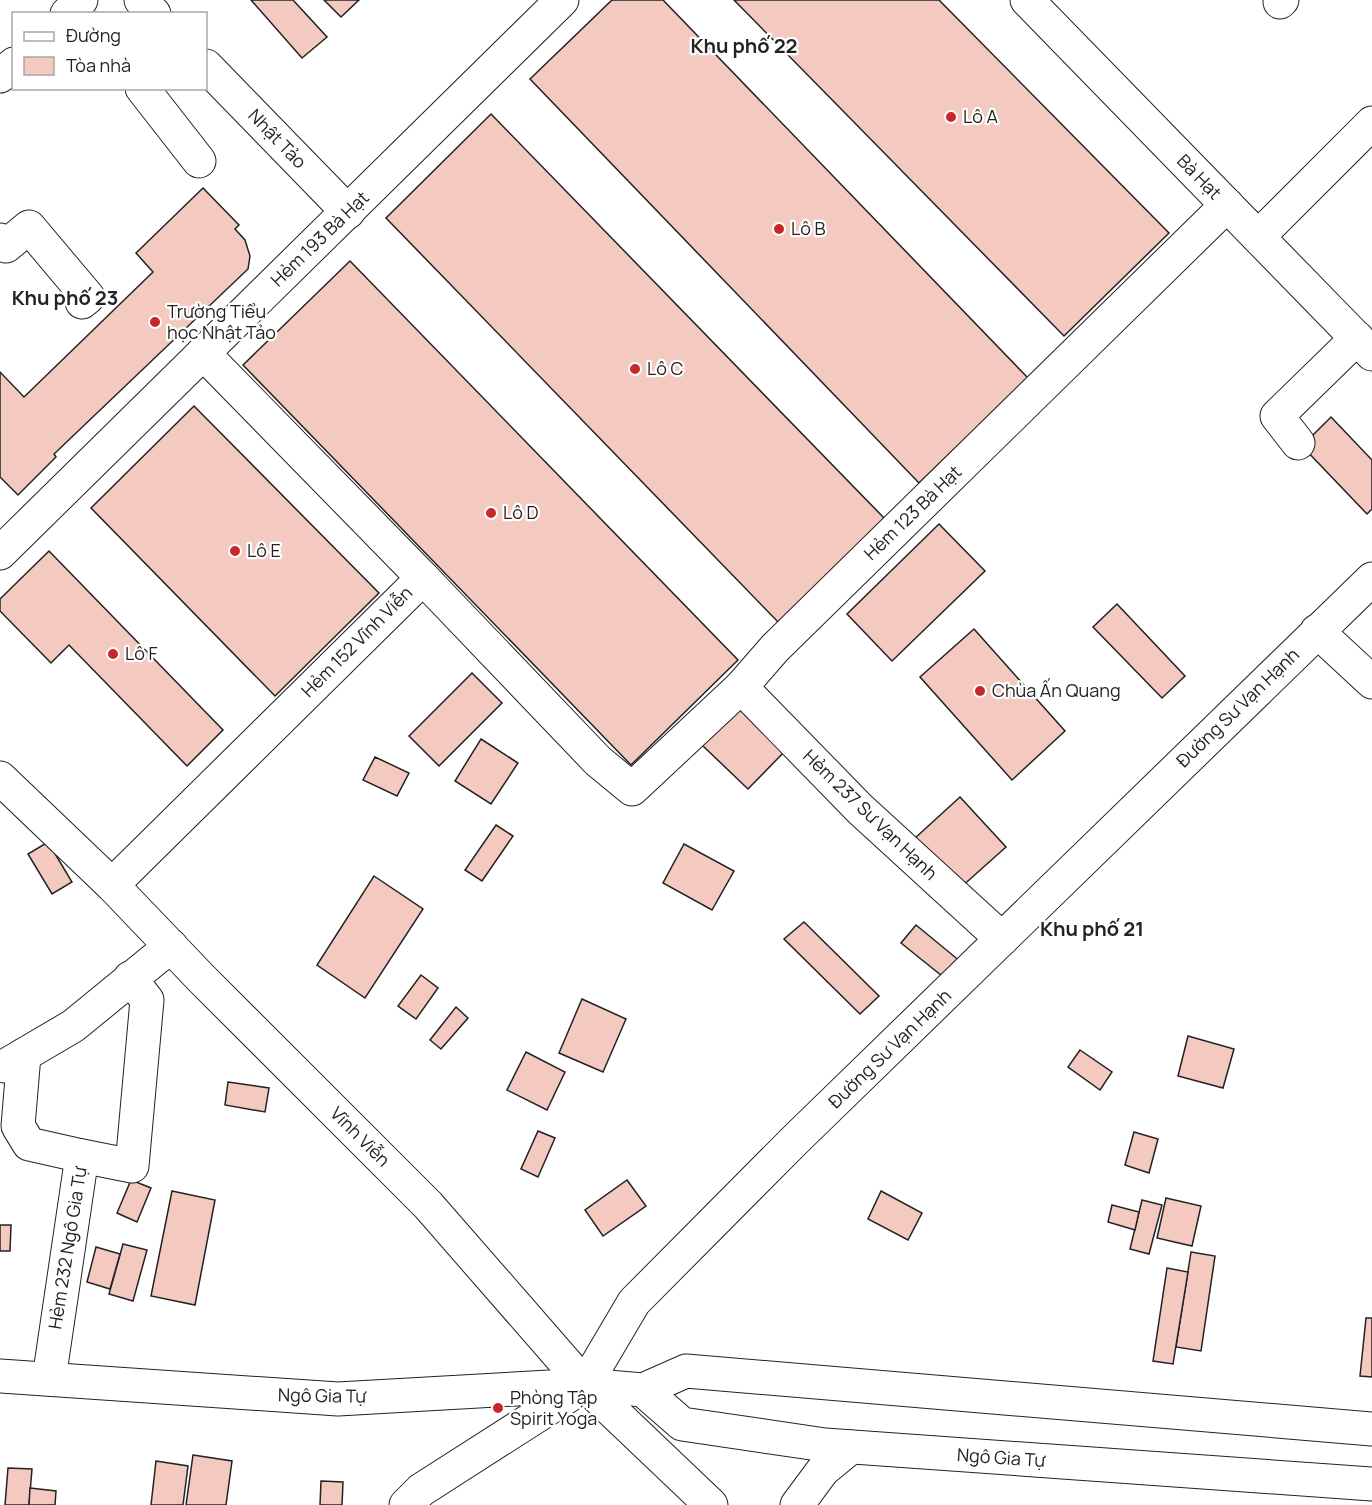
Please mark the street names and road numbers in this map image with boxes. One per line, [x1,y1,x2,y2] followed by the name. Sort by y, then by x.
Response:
[243,103,312,173] street label: Nhật Tảo
[1172,148,1227,204] street label: Bà Hạt
[265,185,374,291] street label: Hẻm 193 Bà Hạt
[858,460,966,565] street label: Hẻm 123 Bà Hạt
[296,581,417,702] street label: Hẻm 152 Vĩnh Viễn
[1171,642,1304,772] street label: Đường Sư Vạn Hạnh
[798,744,943,885] street label: Hẻm 237 Sư Vạn Hạnh
[823,983,956,1113] street label: Đường Sư Vạn Hạnh
[326,1101,396,1171] street label: Vĩnh Viễn
[42,1164,92,1331] street label: Hẻm 232 Ngô Gia Tự
[278,1382,368,1408] street label: Ngô Gia Tự
[956,1442,1047,1472] street label: Ngô Gia Tự

